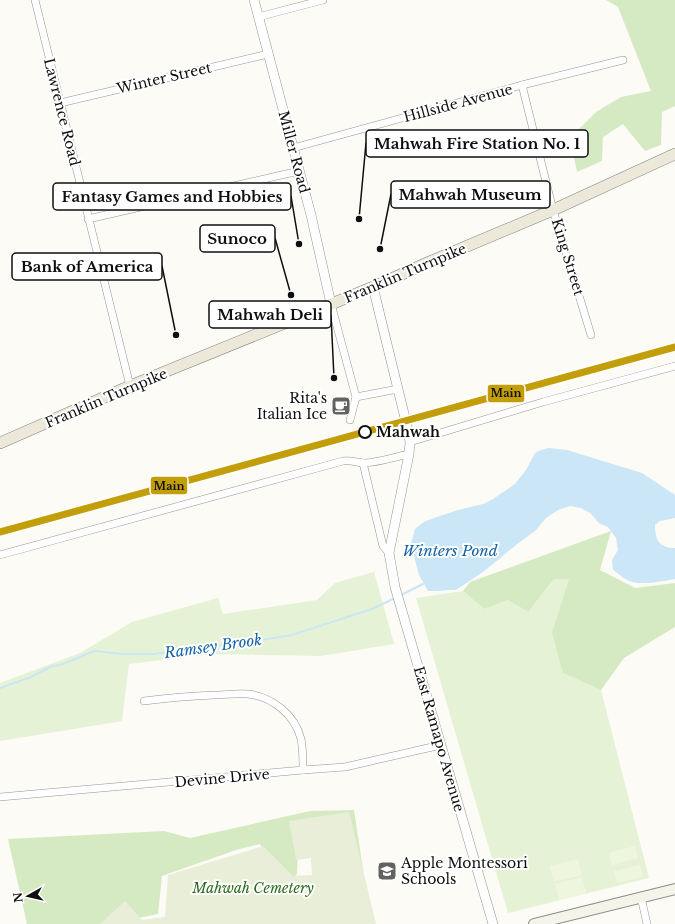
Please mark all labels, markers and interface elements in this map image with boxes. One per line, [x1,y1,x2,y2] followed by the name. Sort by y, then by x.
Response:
[40,56,84,168] street label: Lawrence Road
[114,58,214,98] street label: Winter Street
[401,80,515,126] street label: Hillside Avenue
[274,109,314,196] street label: Miller Road
[366,130,588,157] callout: Mahwah Fire Station No. 1
[374,134,581,153] text: Mahwah Fire Station No. 1
[391,181,550,208] callout: Mahwah Museum
[53,183,291,210] callout: Fantasy Games and Hobbies
[398,185,542,204] text: Mahwah Museum
[62,187,282,206] text: Fantasy Games and Hobbies
[548,216,588,298] street label: King Street
[200,225,275,252] callout: Sunoco
[207,229,267,248] text: Sunoco
[341,239,469,307] street label: Franklin Turnpike
[12,253,162,280] callout: Bank of America
[21,257,154,276] text: Bank of America
[209,301,331,328] callout: Mahwah Deli
[217,305,324,324] text: Mahwah Deli
[42,364,170,432] street label: Franklin Turnpike
[487,384,525,403] line badge: Main
[491,386,521,400] text: Main
[257,389,327,423] place label: Rita's Italian Ice
[330,395,352,417] cafe icon: Rita's Italian Ice
[376,423,440,441] place label: Mahwah
[358,425,372,439] marker: Mahwah
[150,476,188,495] line badge: Main
[154,479,184,493] text: Main
[402,541,498,560] water label: Winters Pond
[162,630,263,662] water label: Ramsey Brook
[410,664,468,814] street label: East Ramapo Avenue
[174,765,270,791] street label: Devine Drive
[400,854,528,888] place label: Apple Montessori Schools
[376,860,398,882] school or university icon: Apple Montessori Schools
[8,876,48,916] north arrow
[191,879,314,897] park label: Mahwah Cemetery
[10,891,26,903] text: N

